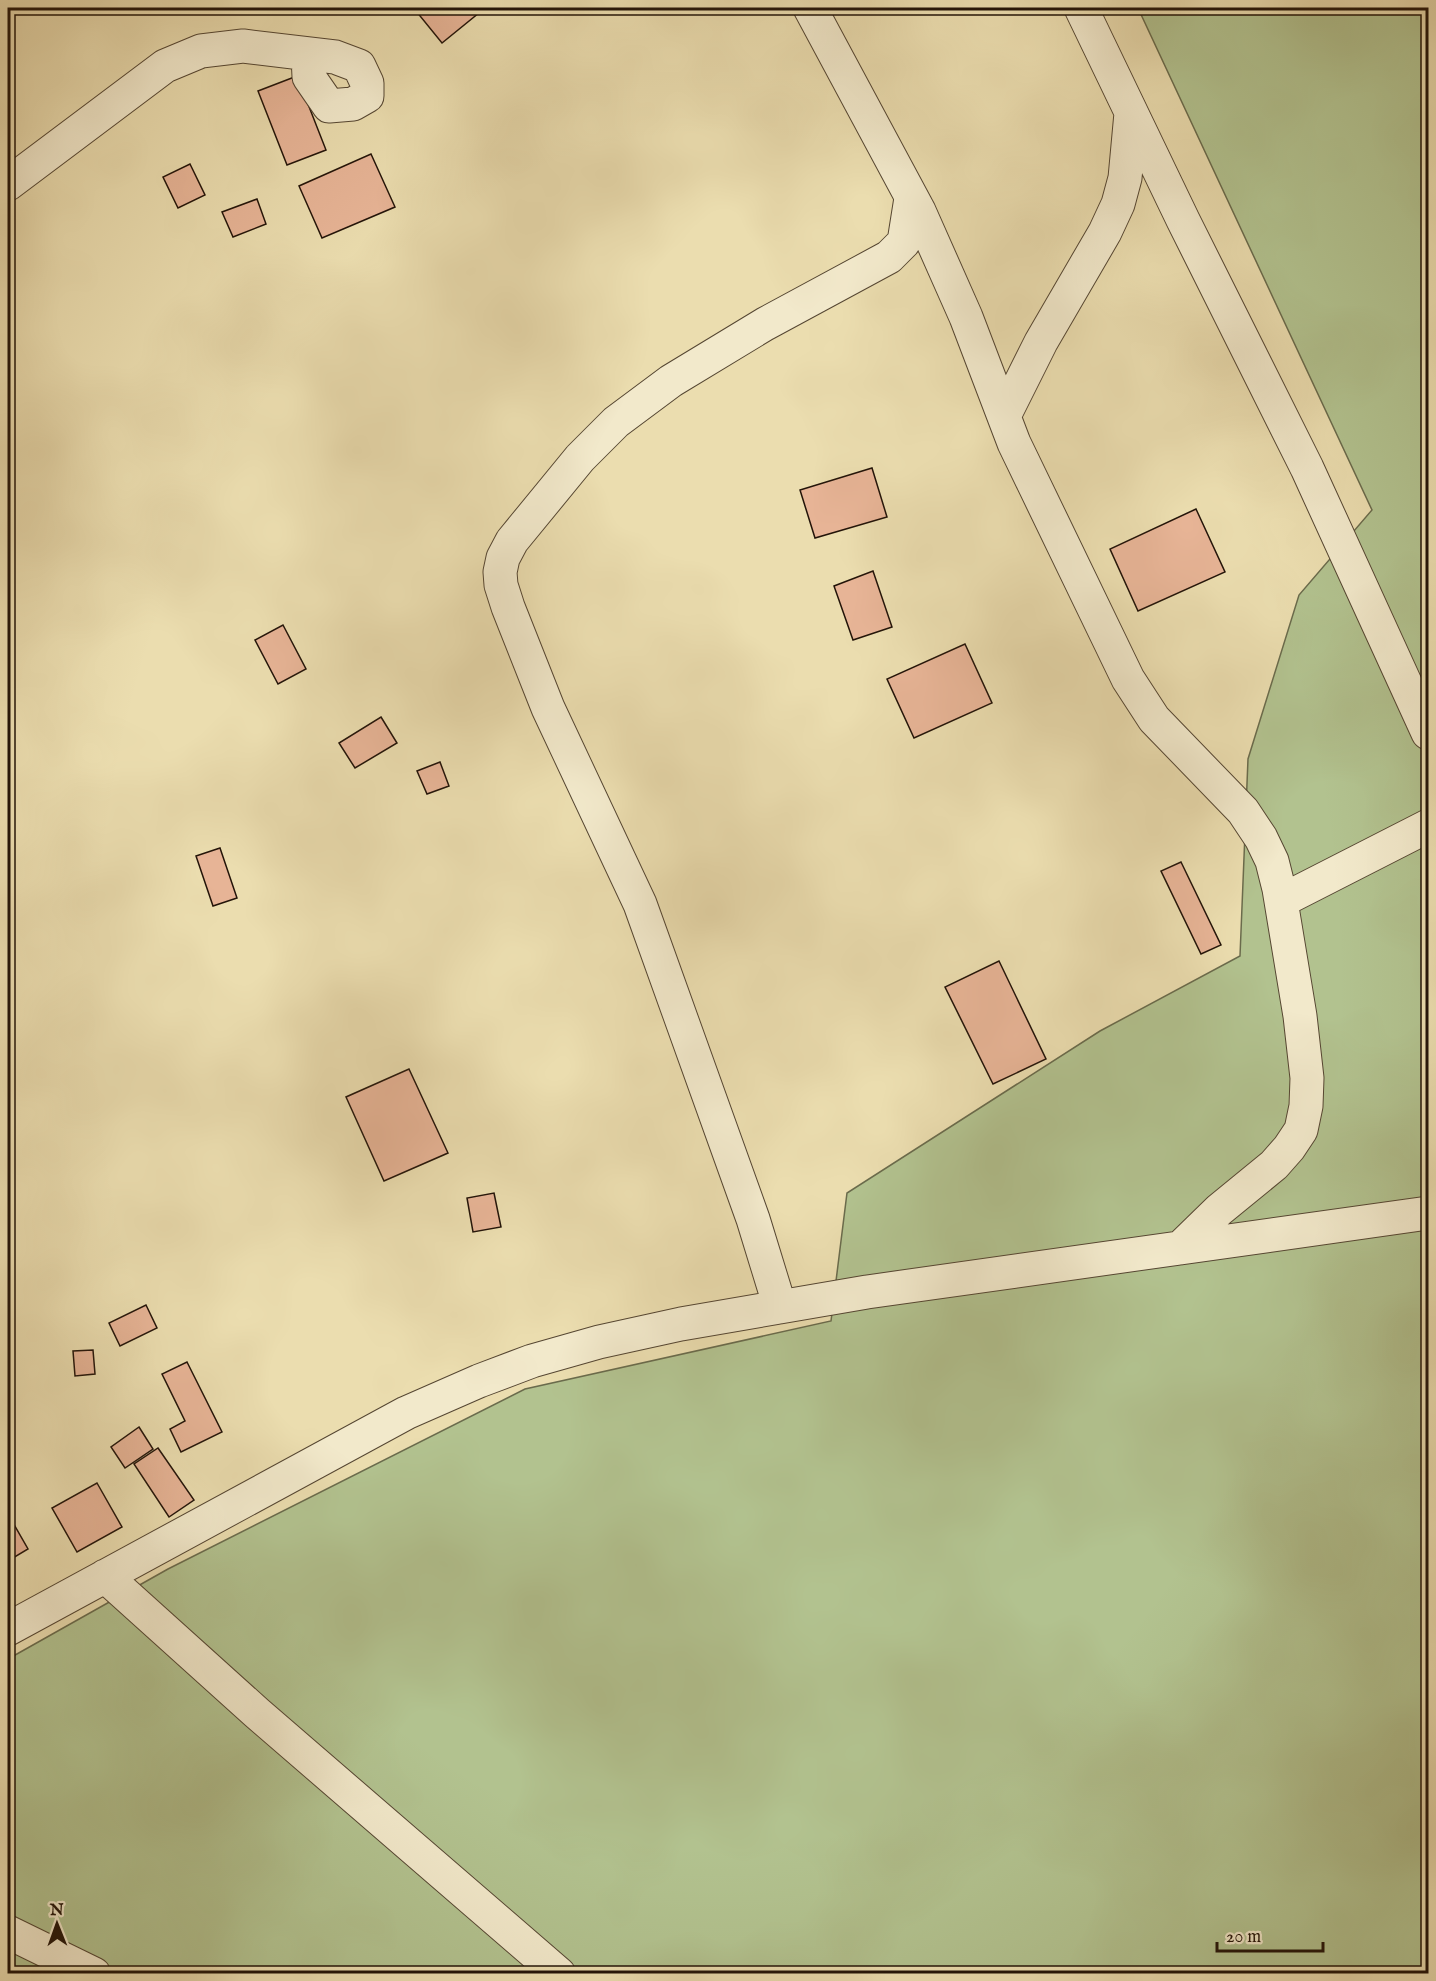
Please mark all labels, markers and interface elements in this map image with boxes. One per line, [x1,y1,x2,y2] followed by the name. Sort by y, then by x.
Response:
[27,1894,87,1954] north arrow
[49,1901,64,1921] text: N
[1217,1915,1324,1953] scale bar
[1226,1926,1261,1949] text: 20 m

